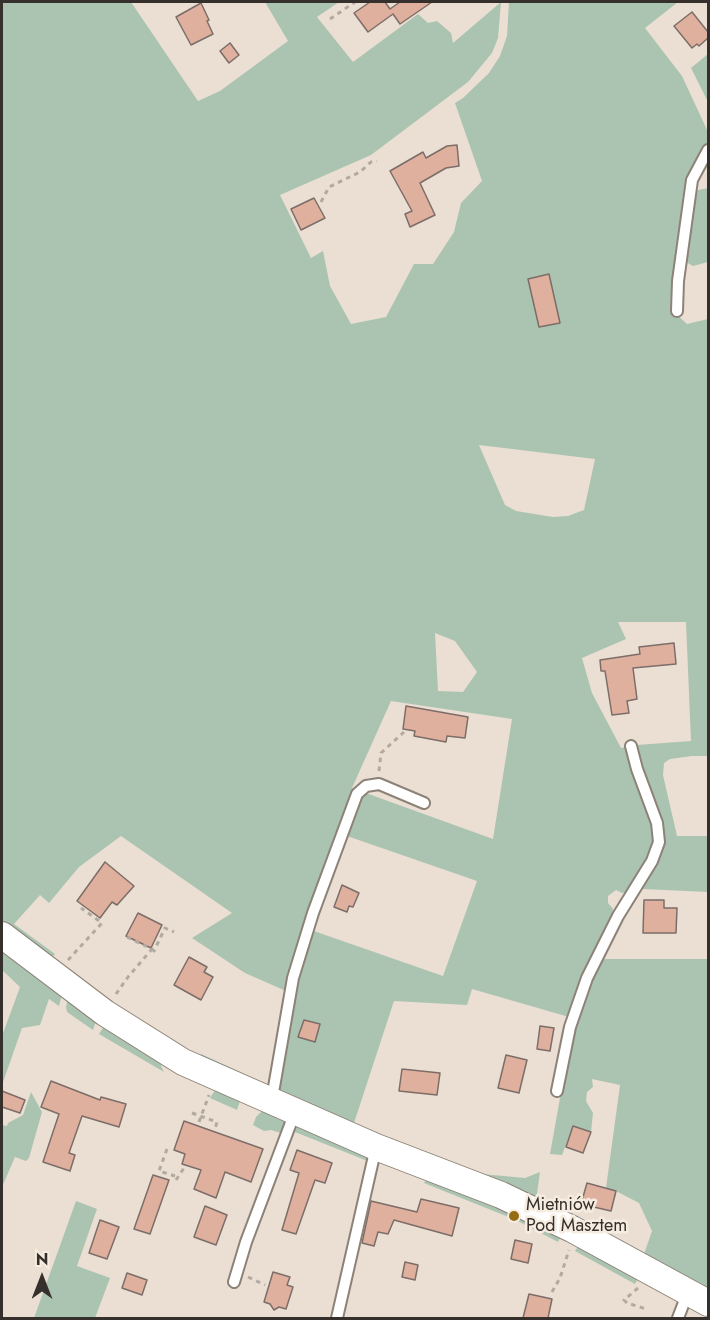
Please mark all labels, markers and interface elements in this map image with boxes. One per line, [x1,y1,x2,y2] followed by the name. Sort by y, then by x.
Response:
[526,1195,627,1238] place label: Mietniów Pod Masztem
[507,1209,521,1223] marker: Mietniów Pod Masztem
[12,1248,72,1308] north arrow
[36,1248,48,1271] text: N

